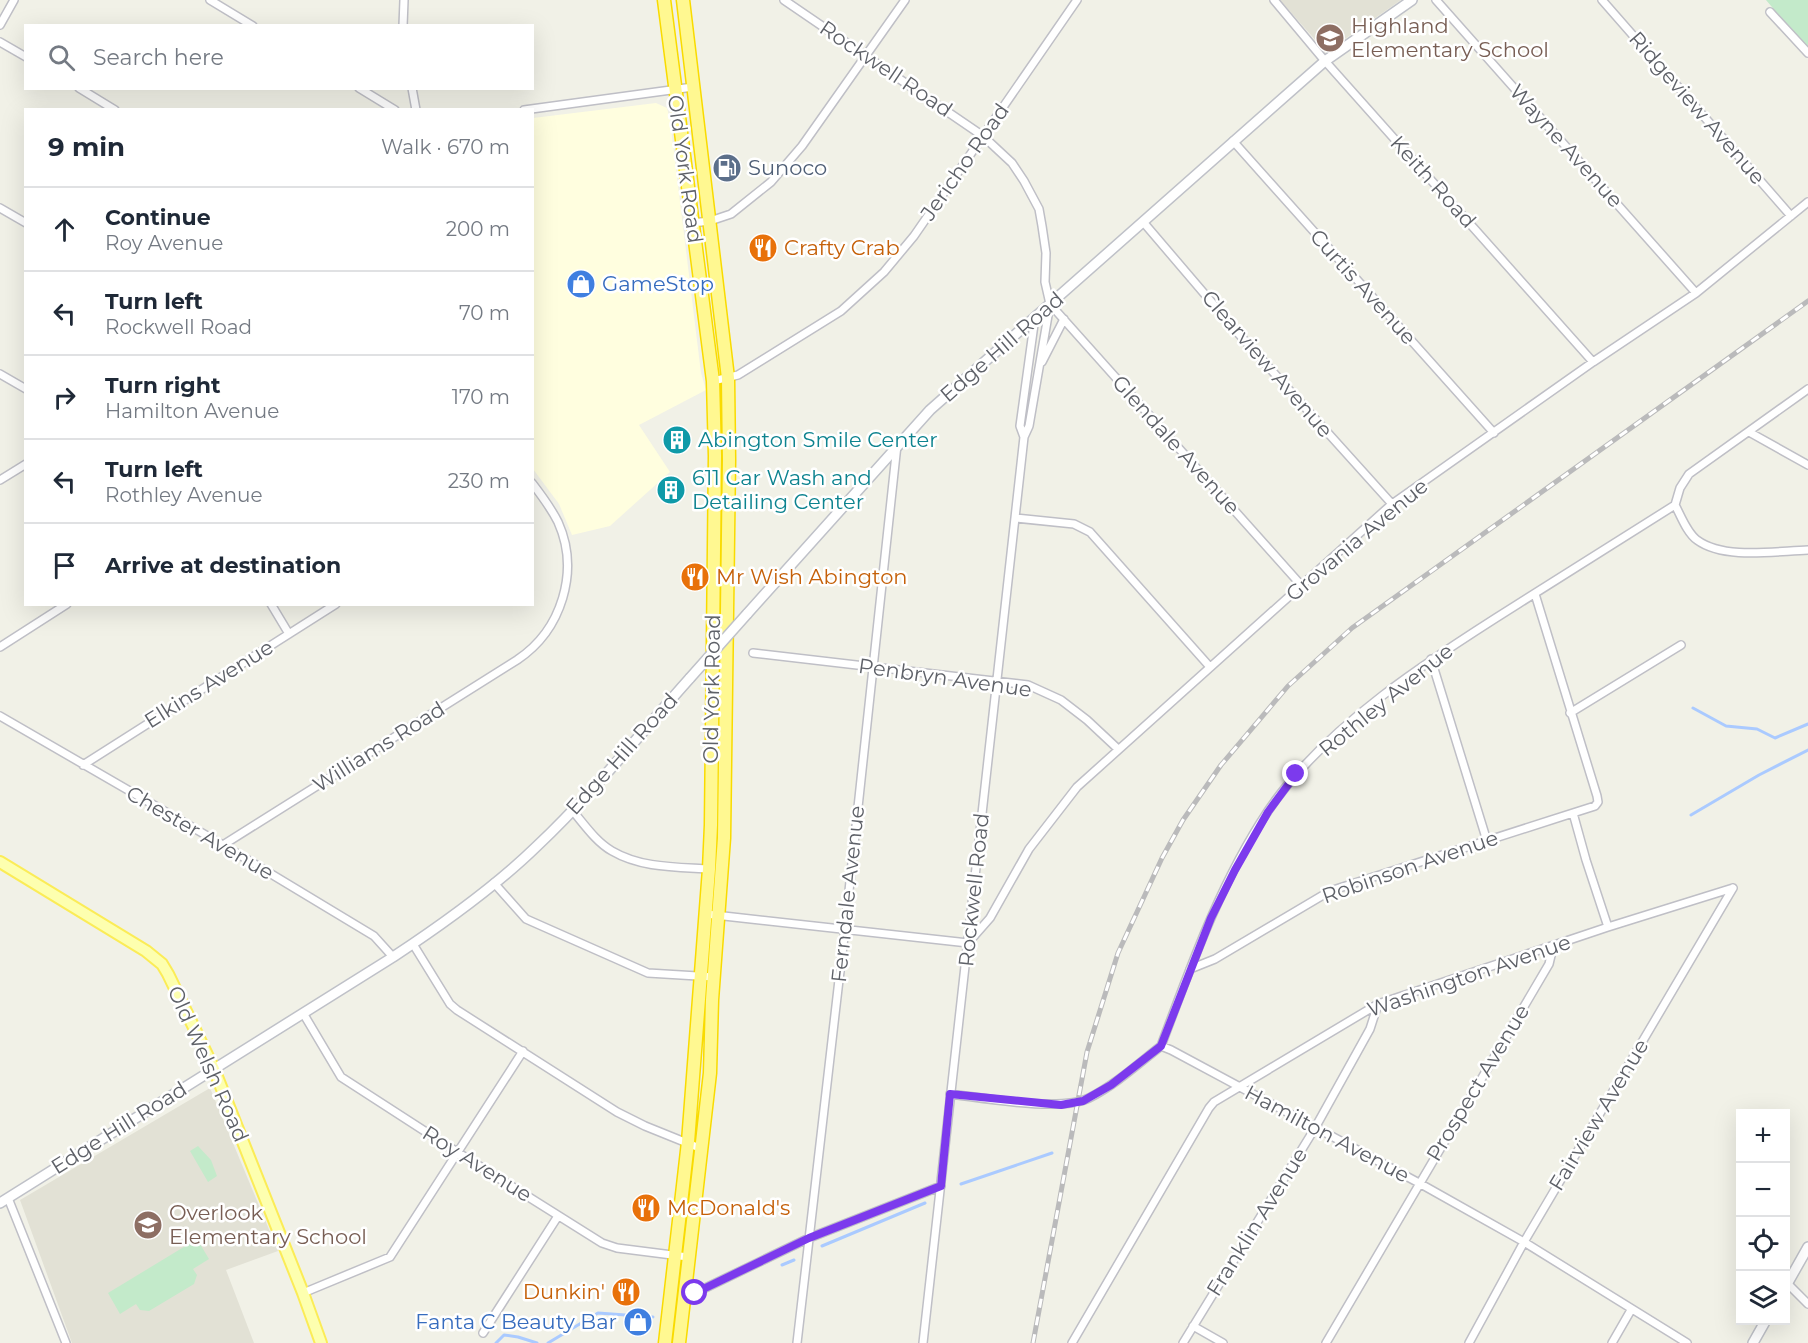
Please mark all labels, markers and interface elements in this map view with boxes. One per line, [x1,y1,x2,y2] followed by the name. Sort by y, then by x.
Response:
[1351,13,1549,62] place label: Highland Elementary School
[815,15,957,122] street label: Rockwell Road
[1314,22,1346,54] school or university icon: Highland Elementary School
[24,24,534,90] search box
[1624,26,1771,189] street label: Ridgeview Avenue
[45,41,78,74] icon: search
[93,44,224,71] text: Search here
[1504,79,1628,212] street label: Wayne Avenue
[663,93,708,245] street label: Old York Road
[915,99,1014,226] street label: Jericho Road
[1385,130,1481,233] street label: Keith Road
[48,131,125,163] text: 9 min
[381,135,510,159] text: Walk · 670 m
[711,152,743,184] fuel station icon: Sunoco
[748,155,827,180] place label: Sunoco
[105,204,211,231] text: Continue
[48,213,81,246] icon: ahead
[446,217,510,241] text: 200 m
[1305,224,1422,349] street label: Curtis Avenue
[105,231,223,255] text: Roy Avenue
[747,232,779,264] restaurant icon: Crafty Crab
[784,235,900,260] place label: Crafty Crab
[565,268,597,300] shop icon: GameStop
[602,271,714,296] place label: GameStop
[1197,285,1338,442] street label: Clearview Avenue
[935,286,1068,407] street label: Edge Hill Road
[105,288,203,315] text: Turn left
[48,297,81,330] icon: left
[459,301,510,325] text: 70 m
[105,315,252,339] text: Rockwell Road
[1107,370,1245,519] street label: Glendale Avenue
[105,372,220,399] text: Turn right
[48,381,81,414] icon: right
[452,385,510,409] text: 170 m
[105,399,279,423] text: Hamilton Avenue
[661,424,693,456] building icon: Abington Smile Center
[698,427,938,452] place label: Abington Smile Center
[105,456,203,483] text: Turn left
[48,465,81,498] icon: left
[692,465,872,514] place label: 611 Car Wash and Detailing Center
[448,469,510,493] text: 230 m
[1281,473,1433,606] street label: Grovania Avenue
[655,474,687,506] building icon: 611 Car Wash and Detailing Center
[105,483,263,507] text: Rothley Avenue
[48,549,81,582] icon: arrive
[105,552,341,579] text: Arrive at destination
[679,561,711,593] restaurant icon: Mr Wish Abington
[716,564,908,589] place label: Mr Wish Abington
[698,614,725,764] street label: Old York Road
[140,634,278,733] street label: Elkins Avenue
[1314,638,1458,761] street label: Rothley Avenue
[857,653,1033,702] street label: Penbryn Avenue
[560,688,683,820] street label: Edge Hill Road
[308,696,449,797] street label: Williams Road
[1282,760,1308,786] route end
[122,780,278,885] street label: Chester Avenue
[826,804,869,984] street label: Ferndale Avenue
[953,812,994,968] street label: Rockwell Road
[1318,825,1501,908] street label: Robinson Avenue
[1364,929,1574,1022] street label: Washington Avenue
[163,982,254,1146] street label: Old Welsh Road
[1421,1000,1534,1166] street label: Prospect Avenue
[1543,1034,1654,1195] street label: Fairview Avenue
[46,1076,191,1179] street label: Edge Hill Road
[1241,1080,1414,1188] street label: Hamilton Avenue
[1736,1109,1790,1325] map controls
[1736,1109,1790,1163] button: +
[418,1120,537,1207] street label: Roy Avenue
[1201,1143,1312,1300] street label: Franklin Avenue
[1736,1163,1790,1217] button: −
[630,1192,662,1224] restaurant icon: McDonald's
[667,1195,790,1220] place label: McDonald's
[169,1200,367,1249] place label: Overlook Elementary School
[132,1209,164,1241] school or university icon: Overlook Elementary School
[1736,1217,1790,1271] button: locate
[1736,1271,1790,1325] button: layers
[610,1276,642,1308] restaurant icon: Dunkin'
[523,1279,605,1304] place label: Dunkin'
[681,1279,707,1305] route start
[622,1306,654,1338] shop icon: Fanta C Beauty Bar
[415,1309,617,1334] place label: Fanta C Beauty Bar

